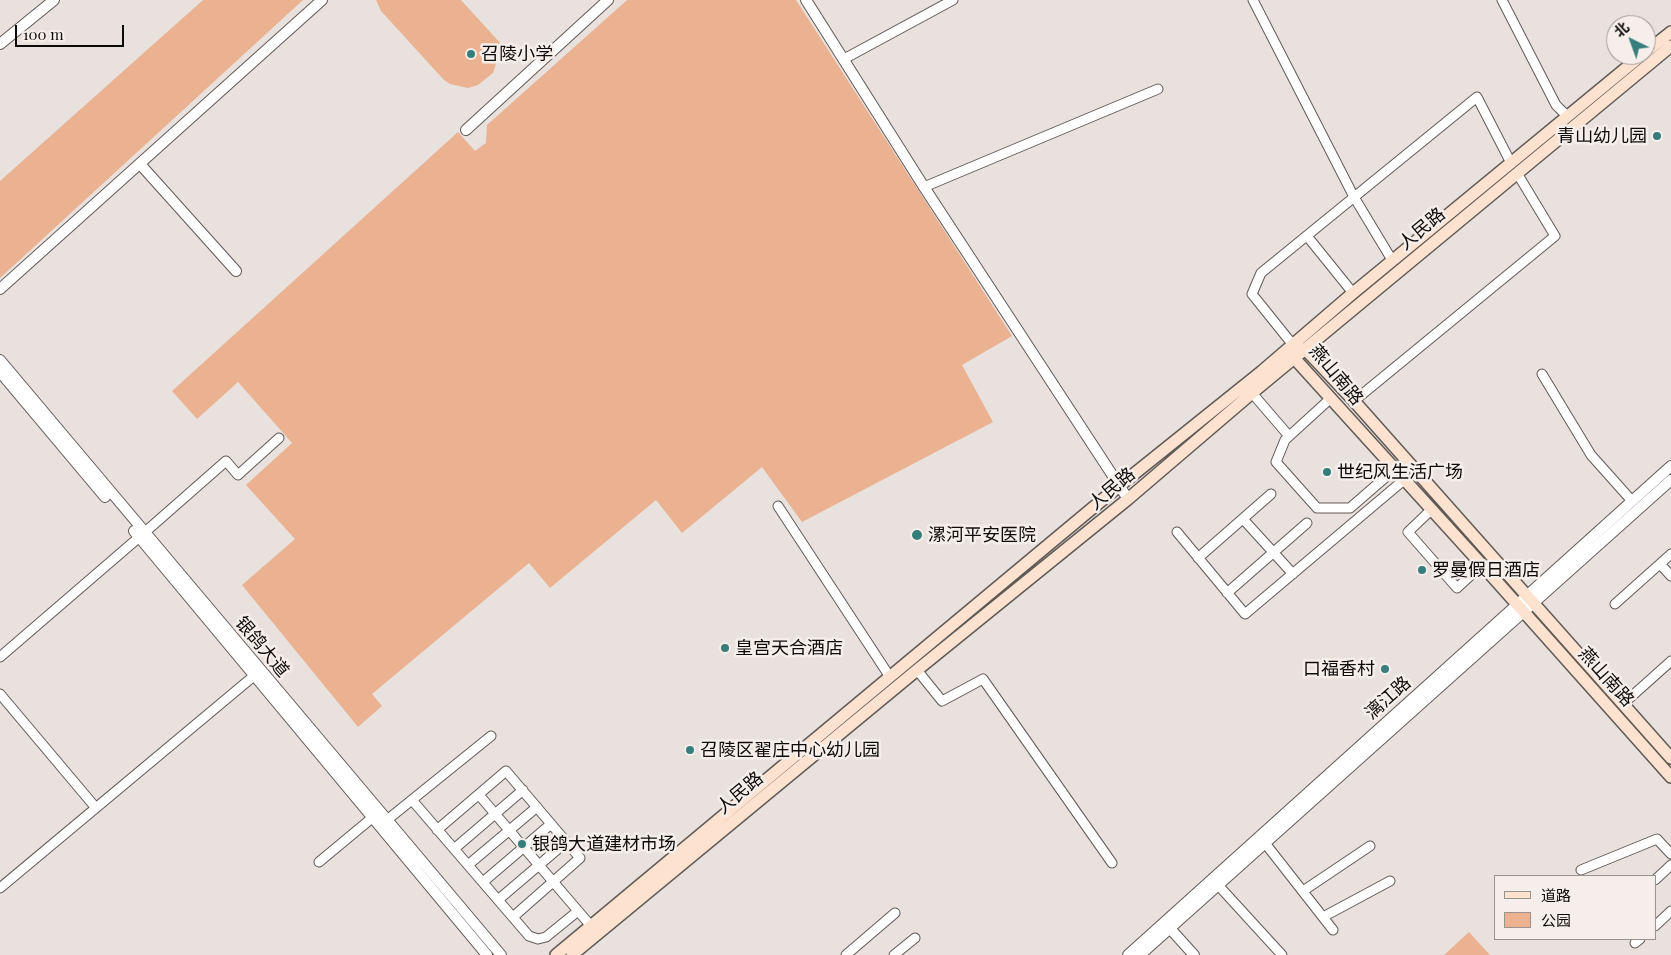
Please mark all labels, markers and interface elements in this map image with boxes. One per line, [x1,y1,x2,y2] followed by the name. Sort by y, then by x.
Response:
[18,15,126,47] scale bar
[1606,15,1656,65] north arrow
[1610,17,1633,41] text: 北
[23,24,64,44] text: 100 m
[481,43,553,65] place label: 召陵小学
[465,48,477,60] marker: 召陵小学
[1557,125,1647,147] place label: 青山幼儿园
[1651,130,1663,142] marker: 青山幼儿园
[1394,203,1450,255] street label: 人民路
[1305,340,1367,410] street label: 燕山南路
[1337,461,1463,483] place label: 世纪风生活广场
[1084,463,1140,515] street label: 人民路
[1321,466,1333,478] marker: 世纪风生活广场
[928,524,1036,546] place label: 漯河平安医院
[910,528,924,542] marker: 漯河平安医院
[1432,559,1540,581] place label: 罗曼假日酒店
[1416,564,1428,576] marker: 罗曼假日酒店
[231,612,293,682] street label: 银鸽大道
[735,637,843,659] place label: 皇宫天合酒店
[719,642,731,654] marker: 皇宫天合酒店
[1574,643,1638,711] street label: 燕山南路
[1303,658,1375,680] place label: 口福香村
[1379,663,1391,675] marker: 口福香村
[1361,672,1415,724] street label: 漓江路
[700,739,880,761] place label: 召陵区翟庄中心幼儿园
[684,744,696,756] marker: 召陵区翟庄中心幼儿园
[712,767,768,819] street label: 人民路
[532,833,676,855] place label: 银鸽大道建材市场
[516,838,528,850] marker: 银鸽大道建材市场
[1494,875,1656,940] legend
[1541,885,1571,905] text: 道路
[1541,910,1571,930] text: 公园

